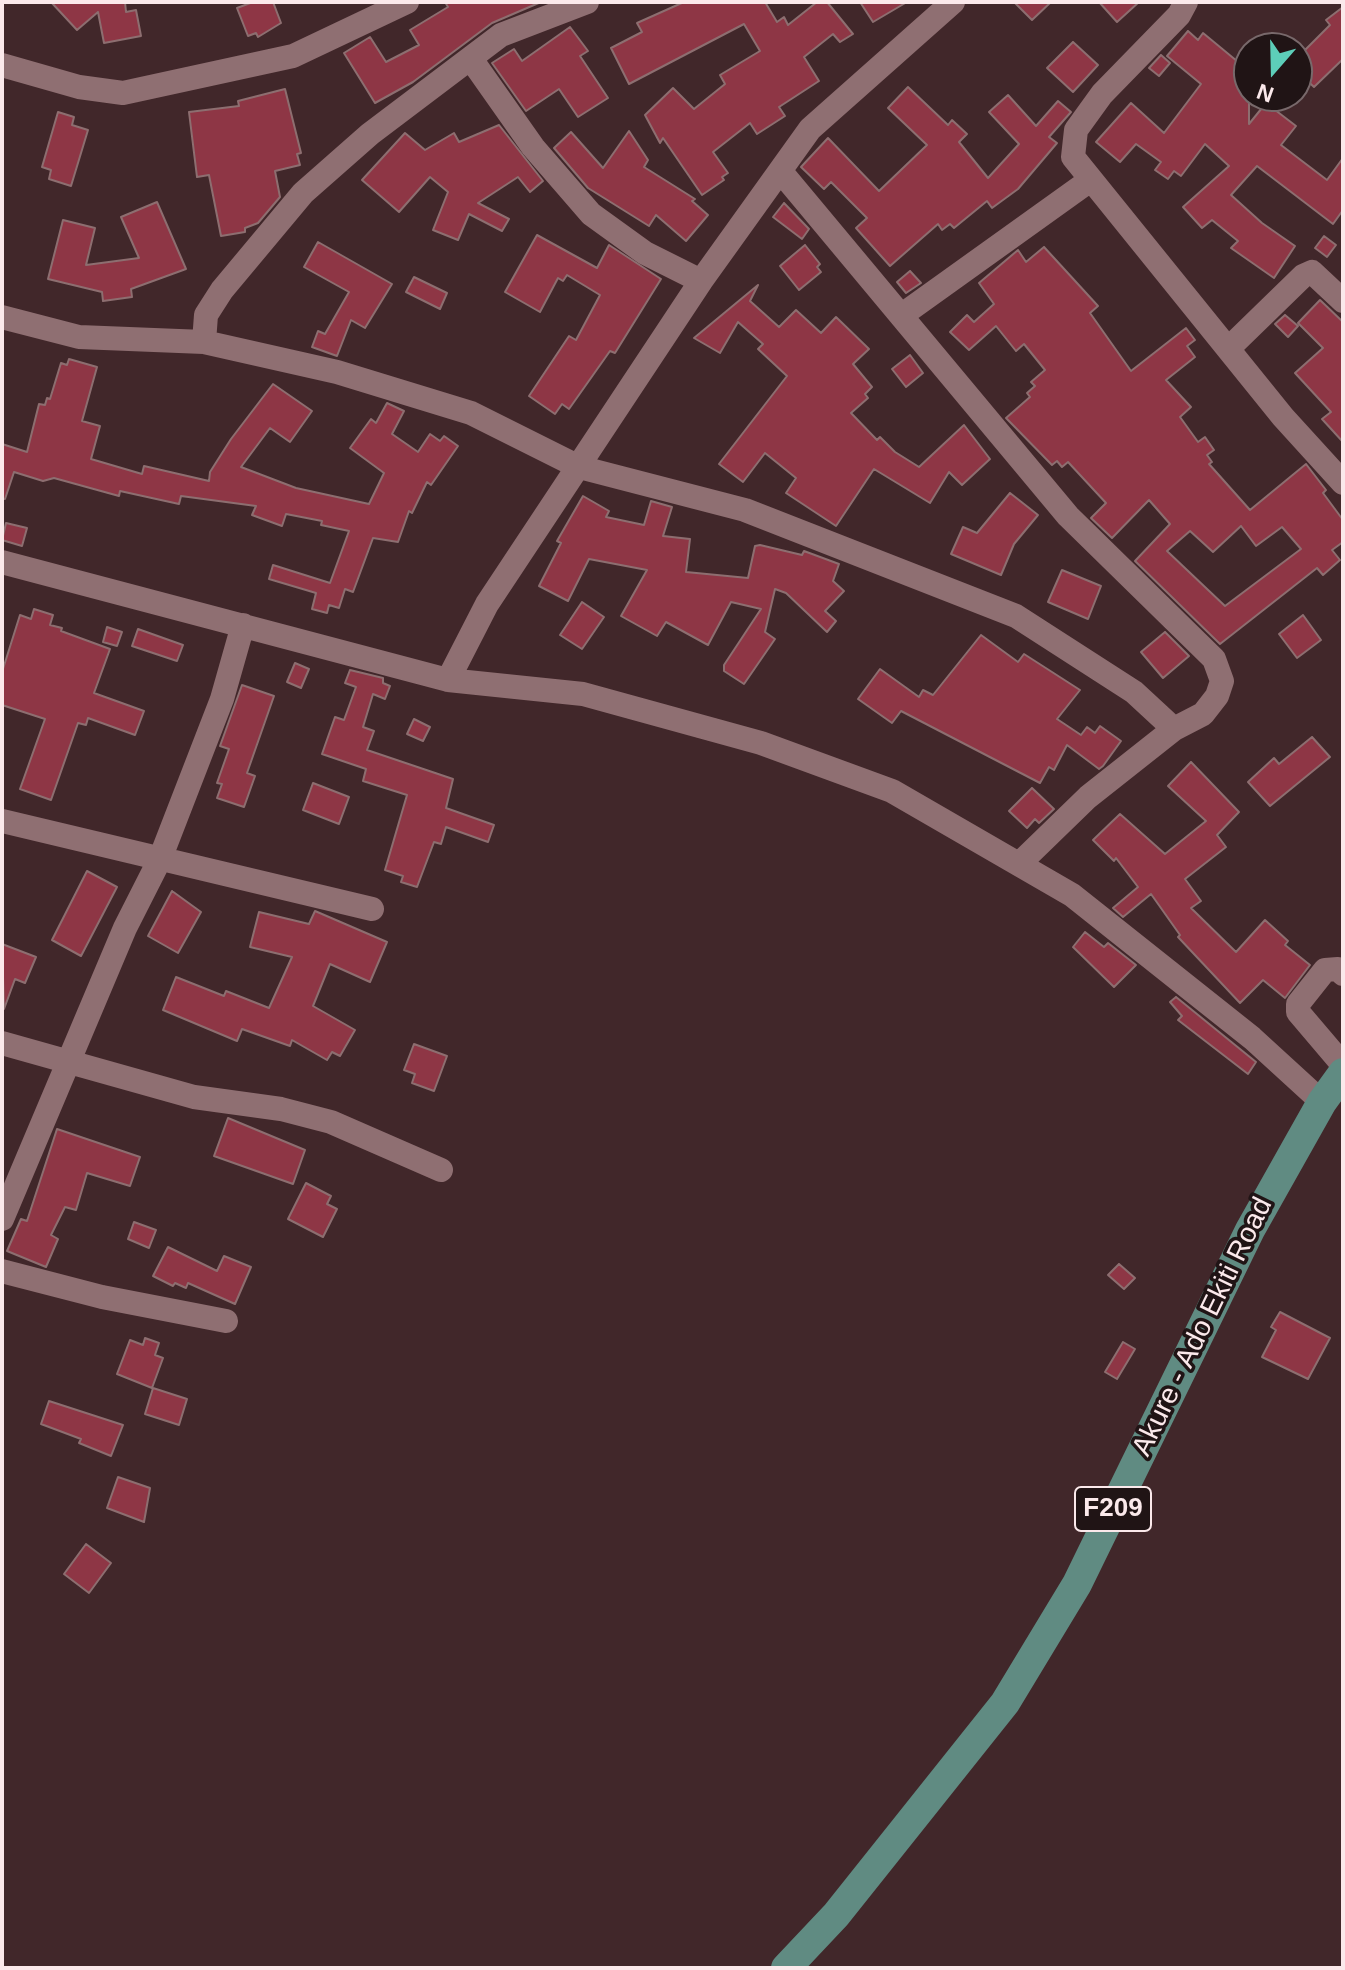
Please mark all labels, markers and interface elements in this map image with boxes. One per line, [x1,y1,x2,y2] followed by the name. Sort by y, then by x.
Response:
[1233,32,1313,112] north arrow
[1254,79,1277,108] text: N
[1126,1192,1280,1462] street label: Akure - Ado Ekiti Road
[1075,1487,1151,1531] road number: F209

